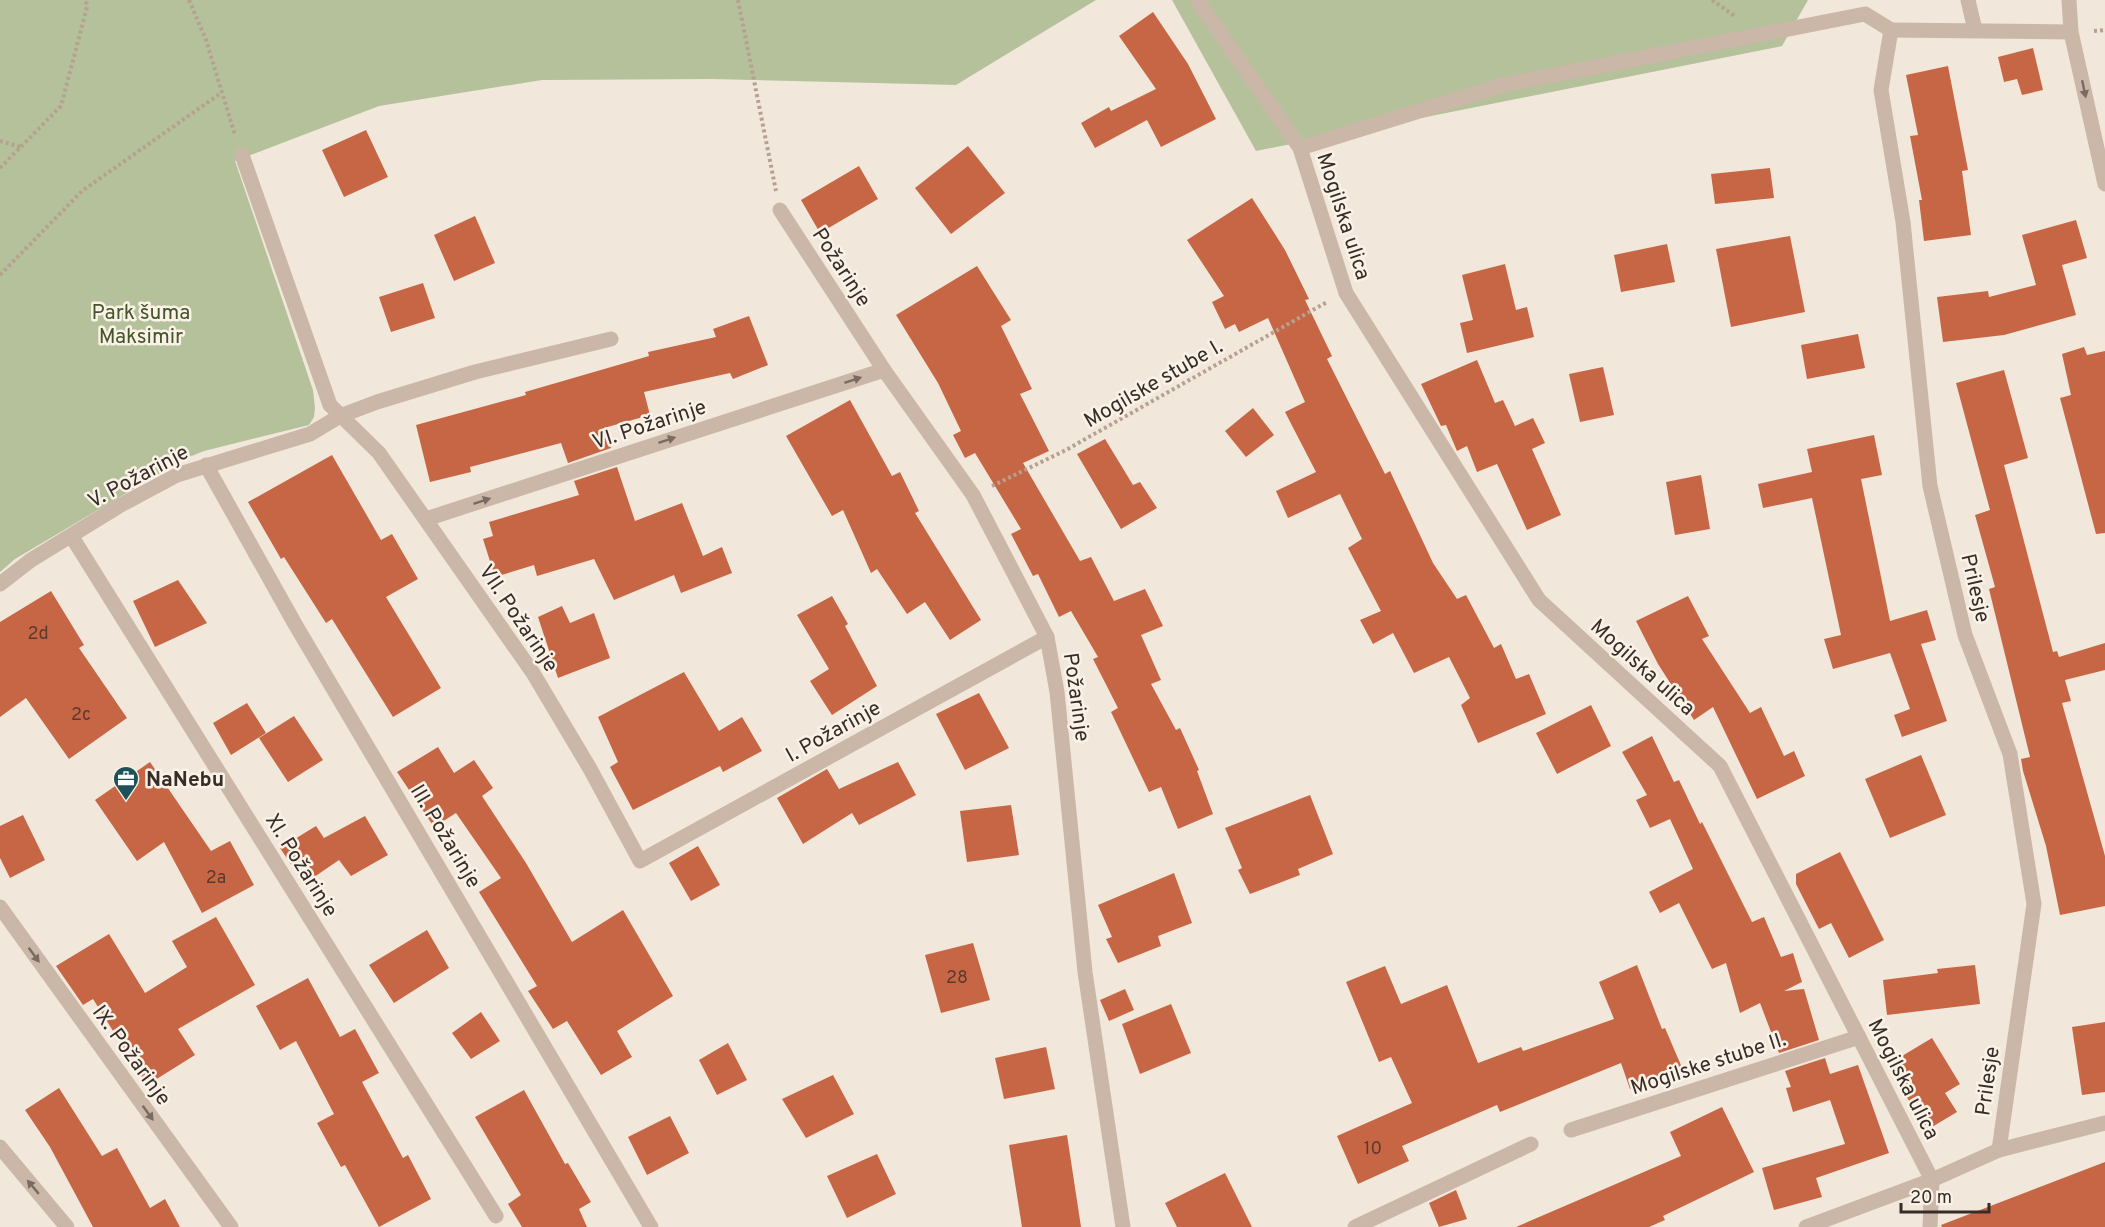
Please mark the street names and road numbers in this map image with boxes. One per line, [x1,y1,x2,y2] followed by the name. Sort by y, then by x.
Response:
[1309,149,1376,283] street label: Mogilska ulica
[805,223,876,313] street label: Požarinje
[1079,334,1228,435] street label: Mogilske stube I.
[589,394,710,457] street label: VI. Požarinje
[84,439,194,515] street label: V. Požarinje
[1954,551,1996,625] street label: Prilesje
[472,560,564,678] street label: VII. Požarinje
[1584,614,1700,722] street label: Mogilska ulica
[1056,651,1095,743] street label: Požarinje
[781,695,886,769] street label: I. Požarinje
[403,780,486,894] street label: III. Požarinje
[258,809,343,923] street label: XI. Požarinje
[85,1000,176,1111] street label: IX. Požarinje
[1861,1015,1945,1145] street label: Mogilska ulica
[1627,1027,1790,1102] street label: Mogilske stube II.
[1970,1045,2007,1118] street label: Prilesje

